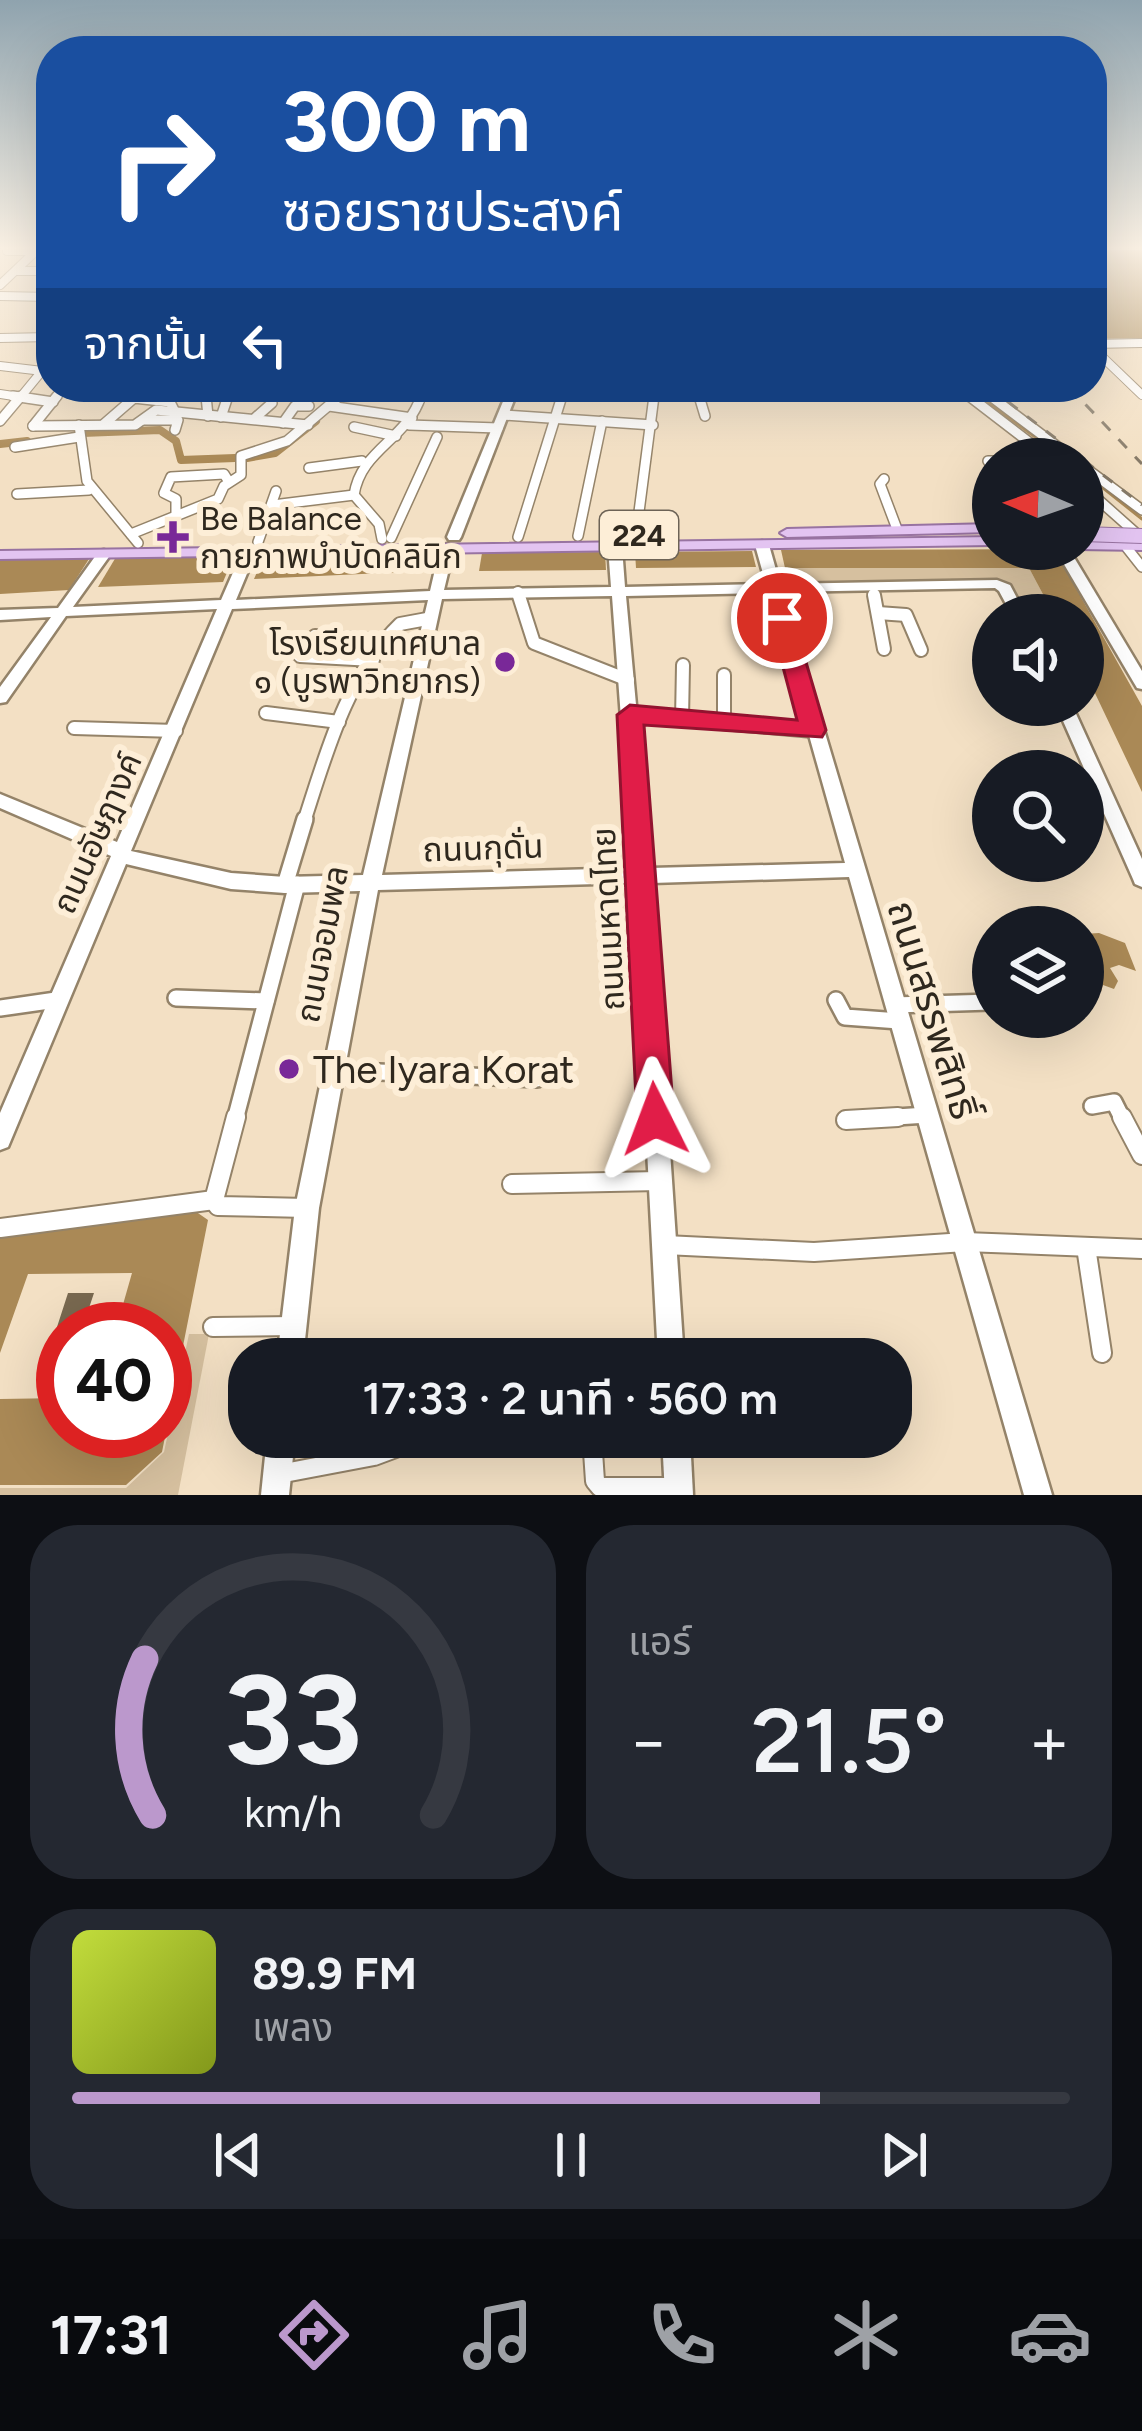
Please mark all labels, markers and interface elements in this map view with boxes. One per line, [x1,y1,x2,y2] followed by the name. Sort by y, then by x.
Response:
[282,71,531,172] text: 300 m
[84,84,240,240] icon: right
[282,179,623,244] text: ซอยราชประสงค์
[232,312,298,378] icon: left
[84,316,208,370] text: จากนั้น
[972,438,1104,570] north arrow
[972,438,1104,1038] map controls
[200,499,462,576] place label: Be Balance กายภาพบำบัดคลินิก
[600,511,678,559] road number: 224
[157,521,189,553] marker: Be Balance กายภาพบำบัดคลินิก
[731,567,833,669] pin
[749,585,815,651] icon: arrive
[972,594,1104,726] button: sound
[254,624,481,702] place label: โรงเรียนเทศบาล ๑ (บูรพาวิทยากร)
[492,649,518,675] marker: โรงเรียนเทศบาล ๑ (บูรพาวิทยากร)
[44,747,150,919] street label: ถนนอัษฎางค์
[972,750,1104,882] button: search
[422,825,544,871] street label: ถนนกุดั่น
[584,826,632,1012] street label: ถนนมหาดไทย
[288,862,356,1026] street label: ถนนจอมพล
[877,895,989,1126] street label: ถนนสรรพสิทธิ์
[972,906,1104,1038] button: layers
[313,1046,574,1093] place label: The Iyara Korat
[276,1056,302,1082] marker: The Iyara Korat
[592,1056,718,1182] position arrow
[36,1302,192,1458] speed limit sign: 40
[362,1371,778,1425] text: 17:33 · 2 นาที · 560 m
[628,1618,691,1665] text: แอร์
[224,1645,362,1795] text: 33
[751,1686,947,1795] text: 21.5°
[628,1701,669,1781] text: −
[1029,1701,1070,1781] text: +
[244,1786,342,1838] text: km/h
[252,1946,417,2000] text: 89.9 FM
[252,2004,333,2051] text: เพลง
[205,2122,271,2188] icon: previous
[538,2122,604,2188] icon: pause
[871,2122,937,2188] icon: next
[272,2293,356,2377] icon: directions
[456,2293,540,2377] icon: music
[640,2293,724,2377] icon: phone
[824,2293,908,2377] icon: climate
[1008,2293,1092,2377] icon: car
[50,2303,172,2368] text: 17:31

